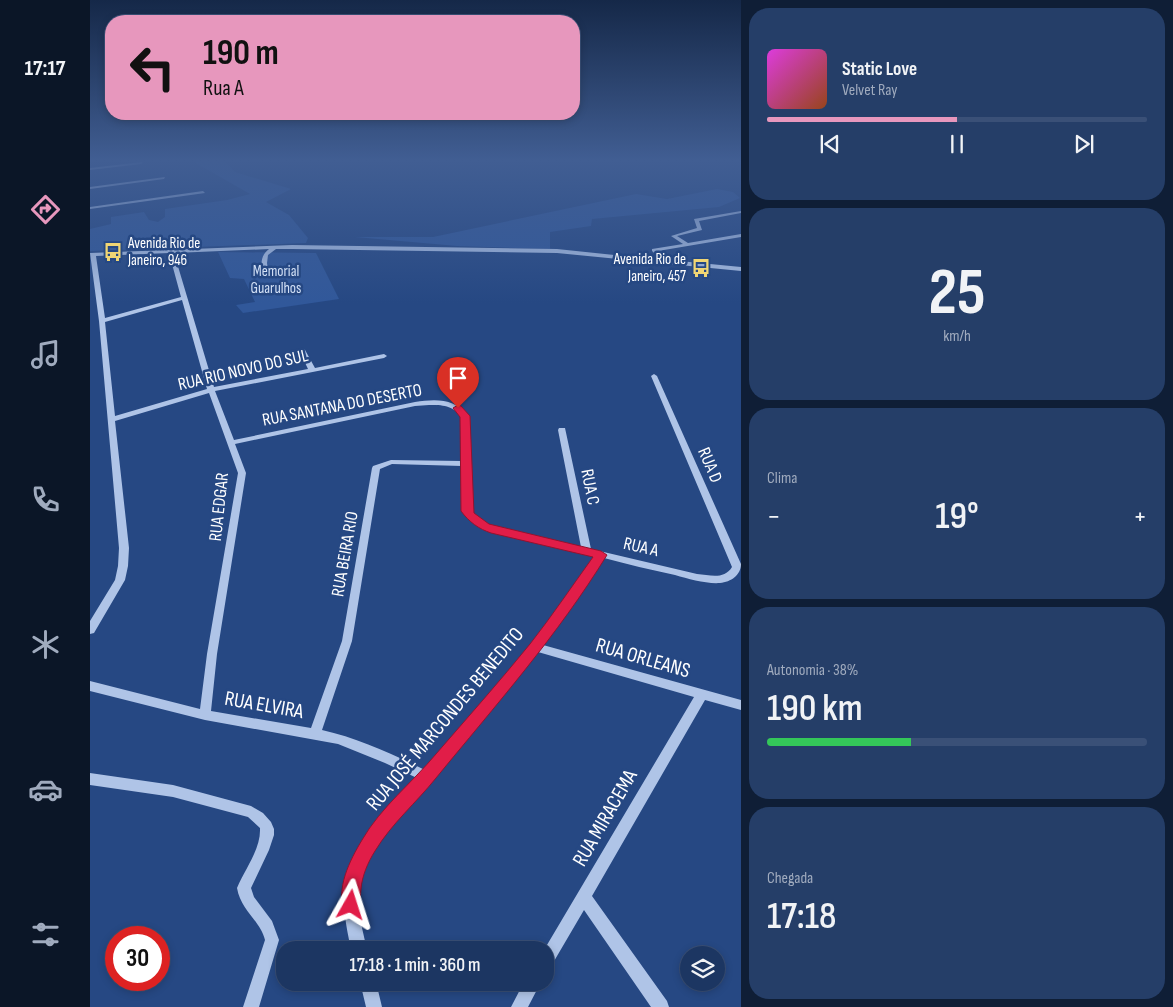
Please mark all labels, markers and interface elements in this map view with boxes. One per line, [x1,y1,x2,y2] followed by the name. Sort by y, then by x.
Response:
[203,32,279,75] text: 190 m
[120,35,185,100] icon: left
[25,55,65,82] text: 17:17
[842,58,917,81] text: Static Love
[203,75,244,102] text: Rua A
[842,81,897,100] text: Velvet Ray
[816,130,844,158] icon: previous
[943,130,971,158] icon: pause
[1070,130,1098,158] icon: next
[28,192,63,227] icon: directions
[127,234,200,270] place label: Avenida Rio de Janeiro, 946
[102,241,124,263] bus stop icon: Avenida Rio de Janeiro, 946
[613,250,686,286] place label: Avenida Rio de Janeiro, 457
[928,255,986,333] text: 25
[690,257,712,279] bus stop icon: Avenida Rio de Janeiro, 457
[251,262,301,298] park label: Memorial Guarulhos
[943,327,971,346] text: km/h
[28,337,63,372] icon: music
[176,345,310,395] street label: RUA RIO NOVO DO SUL
[437,357,479,408] pin
[444,364,472,392] icon: arrive
[260,379,424,431] street label: RUA SANTANA DO DESERTO
[693,444,727,486] street label: RUA D
[576,467,604,507] street label: RUA C
[767,469,797,488] text: Clima
[205,472,233,542] street label: RUA EDGAR
[28,482,63,517] icon: phone
[935,494,979,539] text: 19°
[767,500,781,533] text: −
[1133,500,1147,533] text: +
[327,510,363,598] street label: RUA BEIRA RIO
[621,533,661,561] street label: RUA A
[361,622,529,816] street label: RUA JOSÉ MARCONDES BENEDITO
[28,627,63,662] icon: climate
[593,633,693,683] street label: RUA ORLEANS
[767,661,858,680] text: Autonomia · 38%
[223,686,306,724] street label: RUA ELVIRA
[767,686,863,731] text: 190 km
[567,764,643,871] street label: RUA MIRACEMA
[28,772,63,807] icon: car
[767,869,813,888] text: Chegada
[324,878,376,930] position arrow
[767,894,836,939] text: 17:18
[28,917,63,952] icon: filters
[105,926,170,991] speed limit sign: 30
[680,946,725,991] map controls
[680,946,725,991] button: layers
[350,954,480,977] text: 17:18 · 1 min · 360 m

